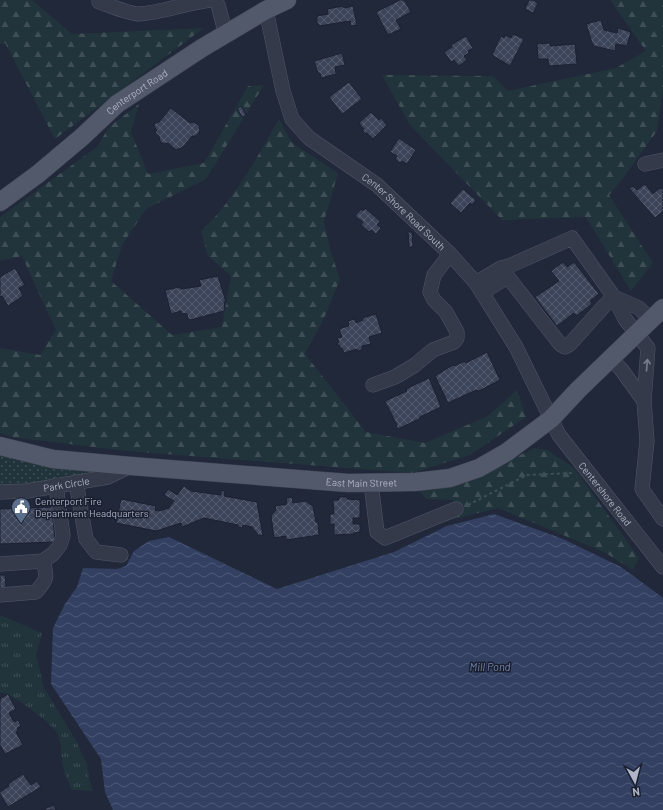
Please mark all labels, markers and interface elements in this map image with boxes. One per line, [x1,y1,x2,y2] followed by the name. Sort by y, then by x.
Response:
[104,66,170,117] street label: Centerport Road
[360,171,448,253] street label: Center Shore Road South
[643,359,651,372] one-way arrow
[576,459,634,528] street label: Centershore Road
[42,474,90,494] street label: Park Circle
[325,475,397,489] street label: East Main Street
[35,495,149,519] place label: Centerport Fire Department Headquarters
[10,496,32,524] public building icon: Centerport Fire Department Headquarters
[470,660,511,673] water label: Mill Pond
[615,762,655,802] north arrow
[632,786,641,799] text: N

